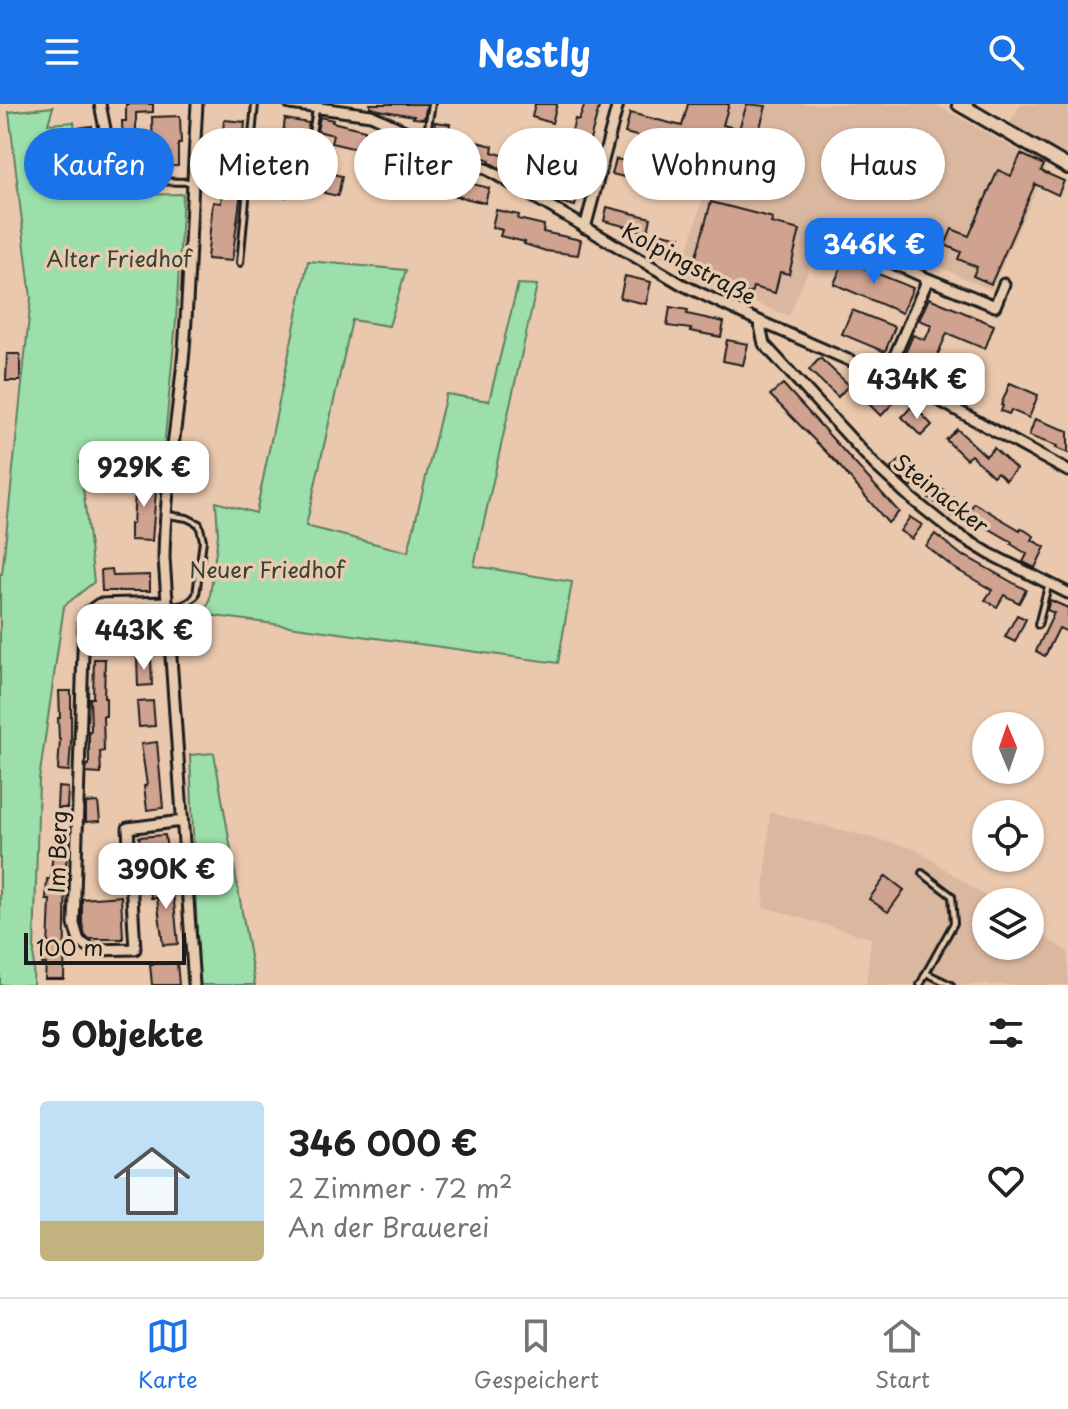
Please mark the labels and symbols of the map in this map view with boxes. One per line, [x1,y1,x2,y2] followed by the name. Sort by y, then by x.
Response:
[617,213,763,312] street label: Kolpingstraße
[809,218,939,286] pin: 346K €
[46,241,193,274] park label: Alter Friedhof
[852,353,982,421] pin: 434K €
[79,441,209,509] pin: 929K €
[887,445,997,541] street label: Steinacker
[189,552,346,585] park label: Neuer Friedhof
[79,604,209,672] pin: 443K €
[972,712,1044,784] north arrow
[39,810,74,894] street label: Im Berg
[101,843,231,911] pin: 390K €
[24,929,186,965] scale bar

